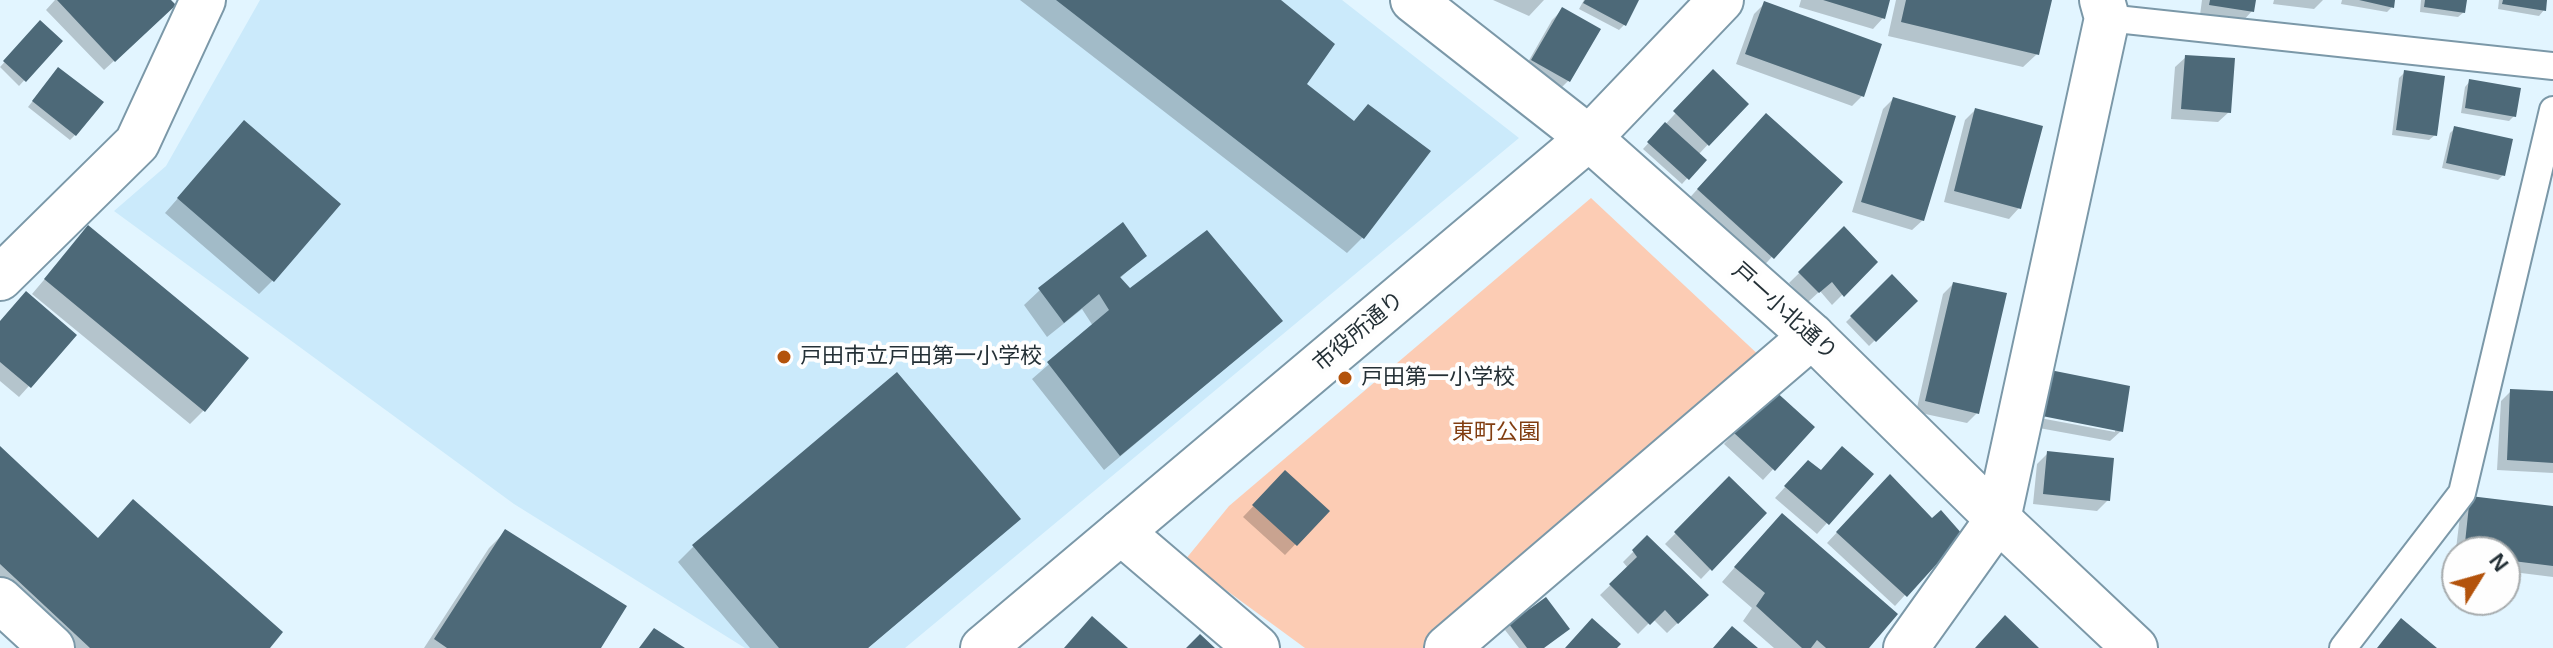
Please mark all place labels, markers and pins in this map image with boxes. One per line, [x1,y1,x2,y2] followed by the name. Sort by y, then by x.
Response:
[800,344,1042,370] place label: 戸田市立戸田第一小学校
[775,348,793,366] marker: 戸田市立戸田第一小学校
[1361,365,1515,391] place label: 戸田第一小学校
[1336,369,1354,387] marker: 戸田第一小学校

